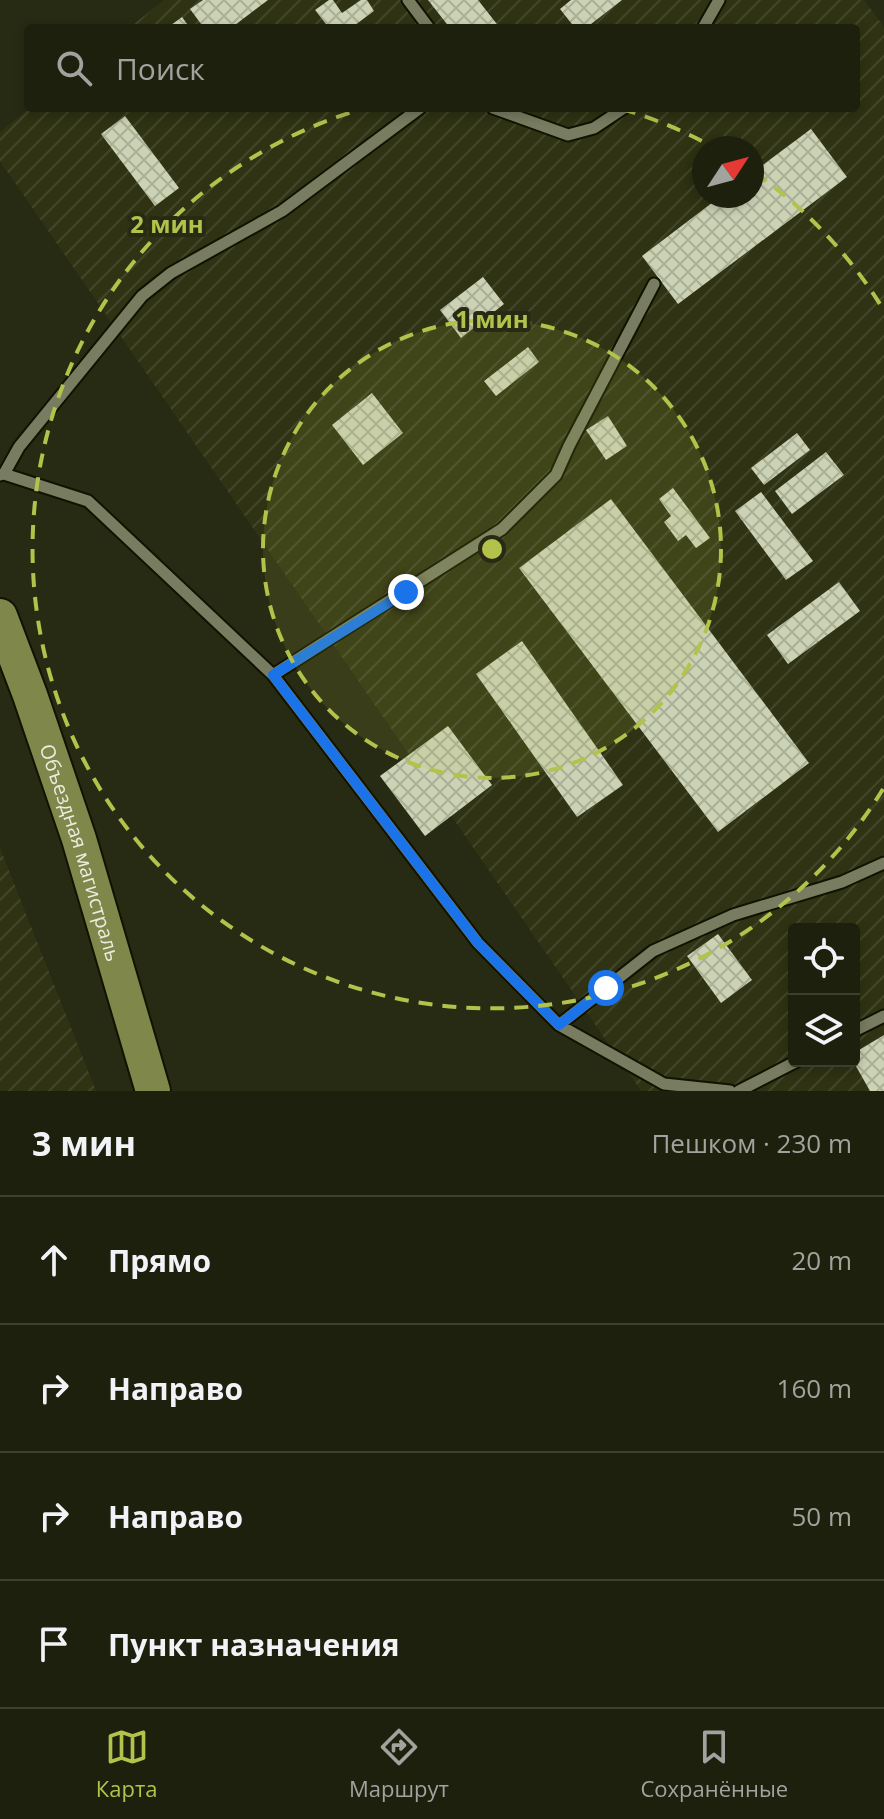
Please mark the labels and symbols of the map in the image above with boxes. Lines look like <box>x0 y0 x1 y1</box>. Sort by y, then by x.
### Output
north arrow <box>692 136 764 208</box>
text: 2 мин <box>130 207 204 240</box>
text: 1 мин <box>455 302 529 335</box>
centre of rings <box>478 535 506 563</box>
route end <box>388 574 424 610</box>
street label: Объездная магистраль <box>34 740 128 964</box>
route start <box>588 970 624 1006</box>

